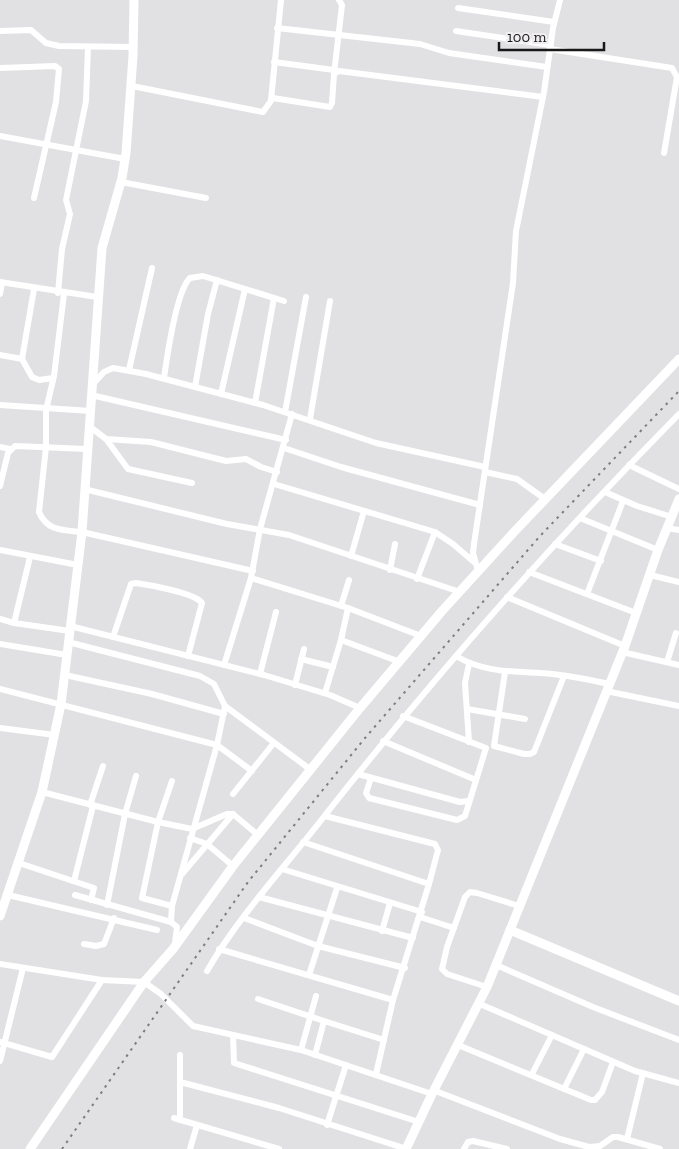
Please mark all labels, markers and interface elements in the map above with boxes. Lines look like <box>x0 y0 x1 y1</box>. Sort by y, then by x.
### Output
scale bar <box>499 20 604 52</box>
text: 100 m <box>507 28 546 46</box>

